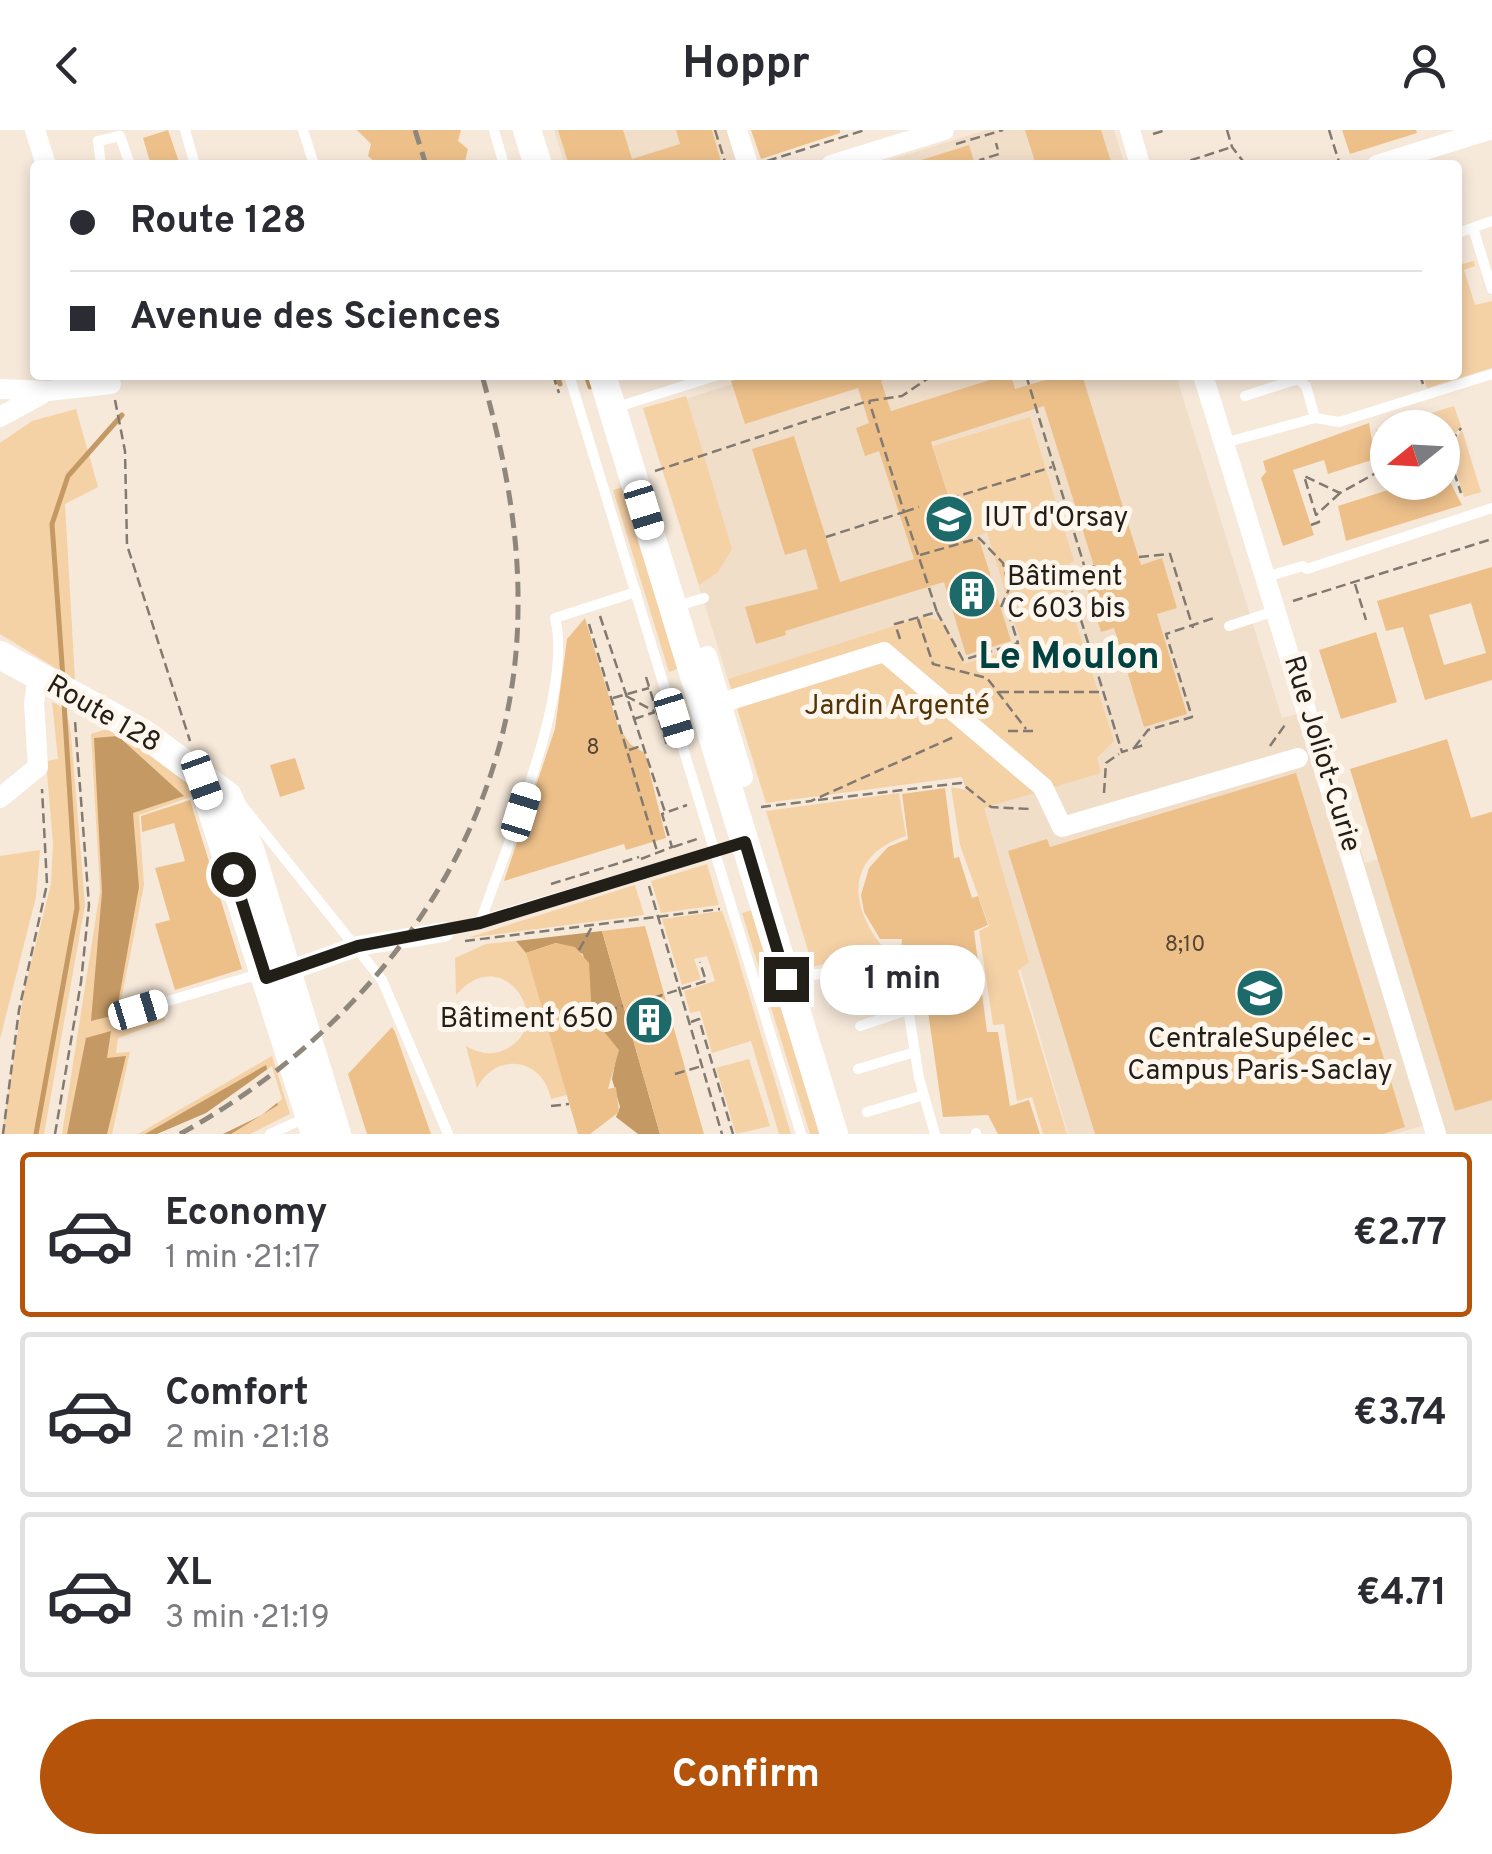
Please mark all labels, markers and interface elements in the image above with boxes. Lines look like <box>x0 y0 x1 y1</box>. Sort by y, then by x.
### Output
text: Hoppr <box>682 37 810 94</box>
icon: back <box>40 38 95 93</box>
icon: person <box>1397 38 1452 93</box>
text: Route 128 <box>130 198 307 247</box>
text: Avenue des Sciences <box>130 294 501 343</box>
north arrow <box>1370 410 1460 500</box>
map controls <box>1370 410 1460 500</box>
car <box>621 477 667 543</box>
school or university icon: IUT d'Orsay <box>923 493 975 545</box>
place label: IUT d'Orsay <box>984 501 1128 537</box>
place label: Bâtiment C 603 bis <box>1007 560 1126 628</box>
building icon: Bâtiment C 603 bis <box>946 568 998 620</box>
district label: Le Moulon <box>978 634 1160 683</box>
street label: Rue Joliot-Curie <box>1274 651 1368 857</box>
street label: Route 128 <box>39 668 167 762</box>
car <box>651 685 697 751</box>
park label: Jardin Argenté <box>804 689 990 725</box>
house number: 8 <box>586 735 600 762</box>
car <box>178 747 226 813</box>
car <box>498 779 544 845</box>
route start <box>211 852 256 897</box>
house number: 8;10 <box>1165 932 1205 959</box>
callout: 1 min <box>821 944 986 1014</box>
route end <box>764 957 809 1002</box>
text: 1 min <box>864 960 941 1000</box>
school or university icon: CentraleSupélec - Campus Paris-Saclay <box>1234 967 1286 1019</box>
car <box>105 987 171 1033</box>
building icon: Bâtiment 650 <box>623 994 675 1046</box>
place label: Bâtiment 650 <box>440 1002 614 1038</box>
place label: CentraleSupélec - Campus Paris-Saclay <box>1127 1022 1393 1090</box>
icon: car <box>45 1190 135 1280</box>
text: Economy <box>165 1190 327 1239</box>
text: €2.77 <box>1353 1210 1447 1259</box>
text: 1 min · 21:17 <box>165 1239 320 1279</box>
icon: car <box>45 1370 135 1460</box>
text: Comfort <box>165 1370 309 1419</box>
text: €3.74 <box>1353 1390 1447 1439</box>
text: 2 min · 21:18 <box>165 1419 331 1459</box>
icon: car <box>45 1550 135 1640</box>
text: XL <box>165 1550 212 1599</box>
text: €4.71 <box>1356 1570 1447 1619</box>
text: 3 min · 21:19 <box>165 1599 330 1639</box>
button: Confirm <box>40 1719 1452 1834</box>

